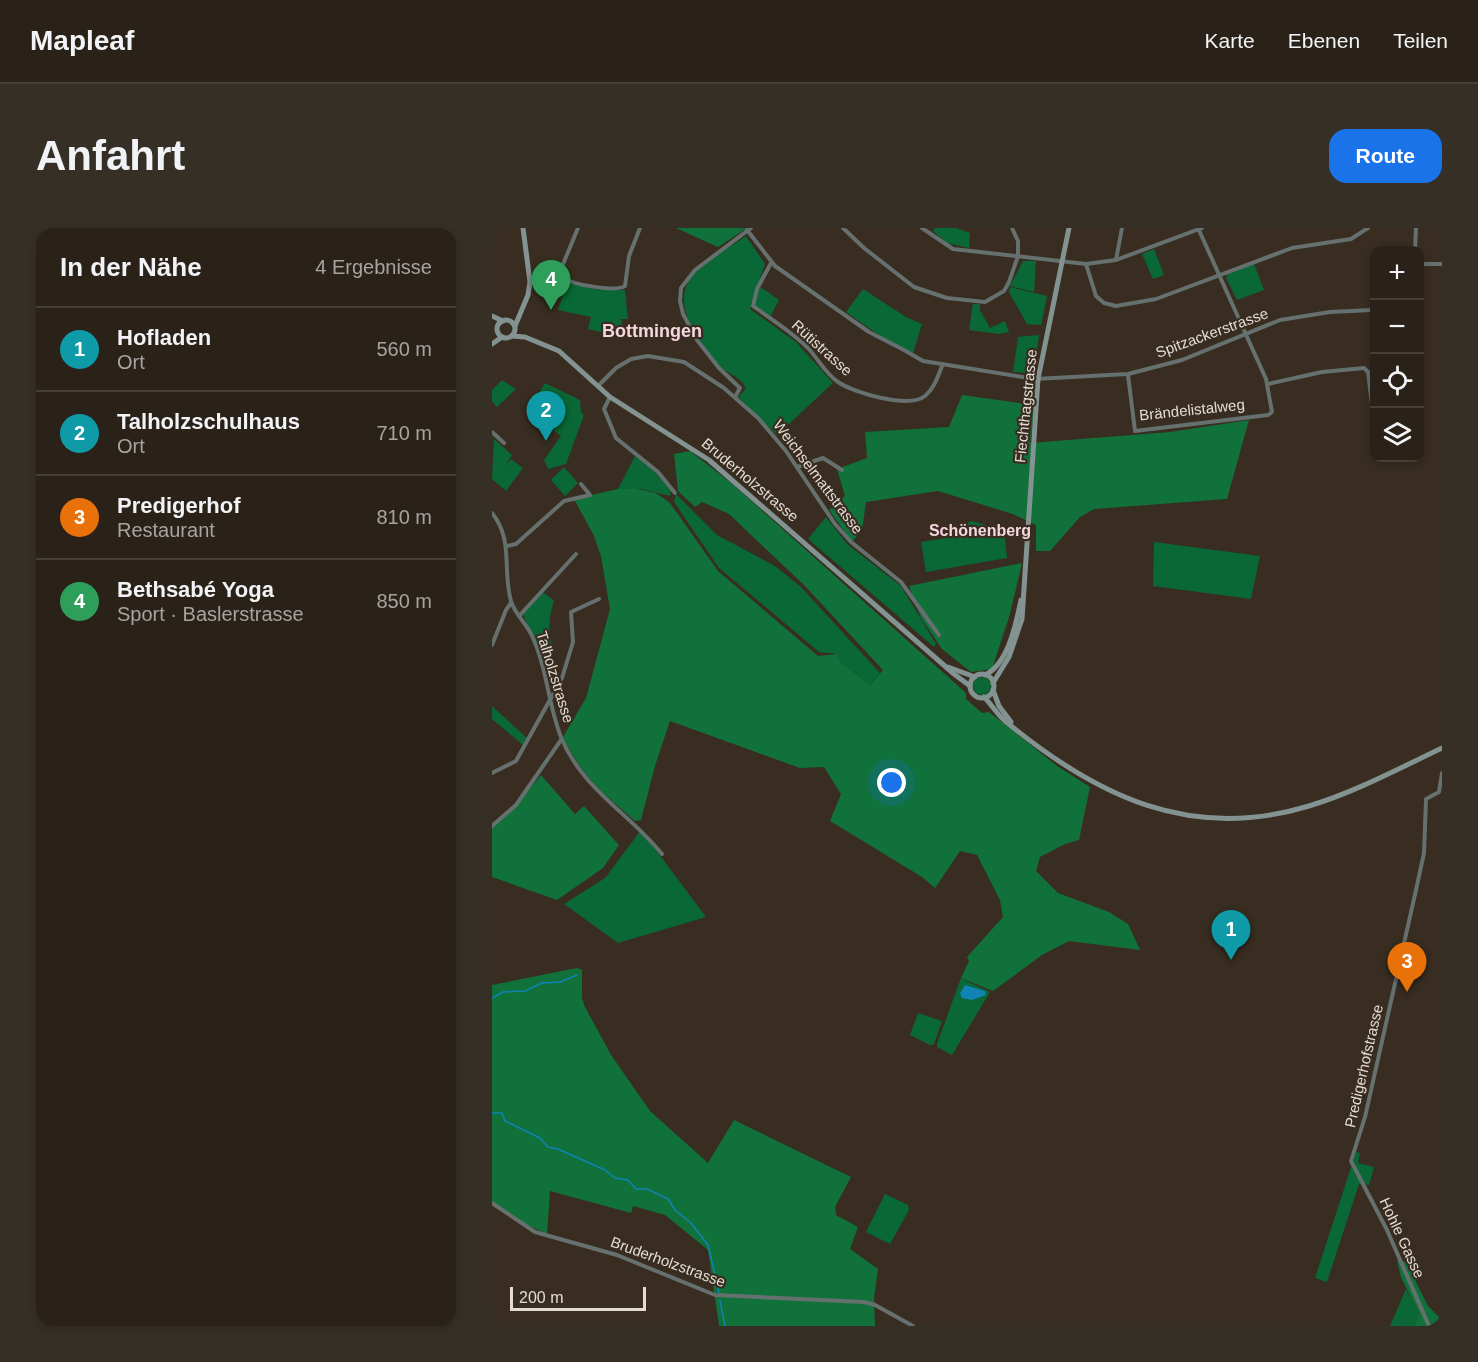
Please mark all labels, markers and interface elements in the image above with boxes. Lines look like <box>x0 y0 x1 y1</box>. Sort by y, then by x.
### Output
text: Mapleaf <box>30 25 134 56</box>
text: Karte <box>1205 29 1255 52</box>
text: Ebenen <box>1288 29 1360 52</box>
text: Teilen <box>1393 29 1448 52</box>
button: Route <box>1329 129 1442 183</box>
text: Anfahrt <box>36 132 185 179</box>
map controls <box>1370 246 1424 462</box>
button: + <box>1370 246 1424 300</box>
text: In der Nähe <box>60 252 202 282</box>
text: 4 Ergebnisse <box>315 256 432 278</box>
pin: 4 <box>532 260 570 310</box>
button: − <box>1370 300 1424 354</box>
street label: Spitzackerstrasse <box>1153 304 1270 361</box>
street label: Rütistrasse <box>789 316 856 379</box>
district label: Bottmingen <box>602 321 702 341</box>
text: Hofladen <box>117 325 211 350</box>
text: 1 <box>74 338 85 360</box>
text: 560 m <box>376 338 432 360</box>
street label: Fiechthagstrasse <box>1011 348 1040 464</box>
text: Ort <box>117 351 145 373</box>
button: locate <box>1370 354 1424 408</box>
pin: 2 <box>526 392 566 441</box>
street label: Brändelistalweg <box>1138 396 1245 423</box>
button: layers <box>1370 408 1424 462</box>
text: Talholzschulhaus <box>117 409 300 434</box>
street label: Weichselmattstrasse <box>770 416 867 537</box>
text: 2 <box>74 422 85 444</box>
text: 710 m <box>376 422 432 444</box>
street label: Bruderholzstrasse <box>699 434 802 525</box>
text: Ort <box>117 435 145 457</box>
text: Predigerhof <box>117 493 240 518</box>
text: 3 <box>74 506 85 528</box>
text: 810 m <box>376 506 432 528</box>
text: Restaurant <box>117 519 215 541</box>
district label: Schönenberg <box>929 522 1031 539</box>
text: Bethsabé Yoga <box>117 577 274 602</box>
text: 4 <box>74 590 85 612</box>
text: 850 m <box>376 590 432 612</box>
text: Sport · Baslerstrasse <box>117 603 304 625</box>
street label: Talholzstrasse <box>533 629 578 725</box>
your location <box>877 768 906 797</box>
pin: 1 <box>1212 910 1250 960</box>
pin: 3 <box>1388 942 1426 992</box>
street label: Predigerhofstrasse <box>1341 1003 1386 1129</box>
street label: Hohle Gasse <box>1376 1195 1428 1281</box>
street label: Bruderholzstrasse <box>608 1233 728 1290</box>
scale bar <box>510 1284 646 1312</box>
text: 200 m <box>519 1289 563 1306</box>

